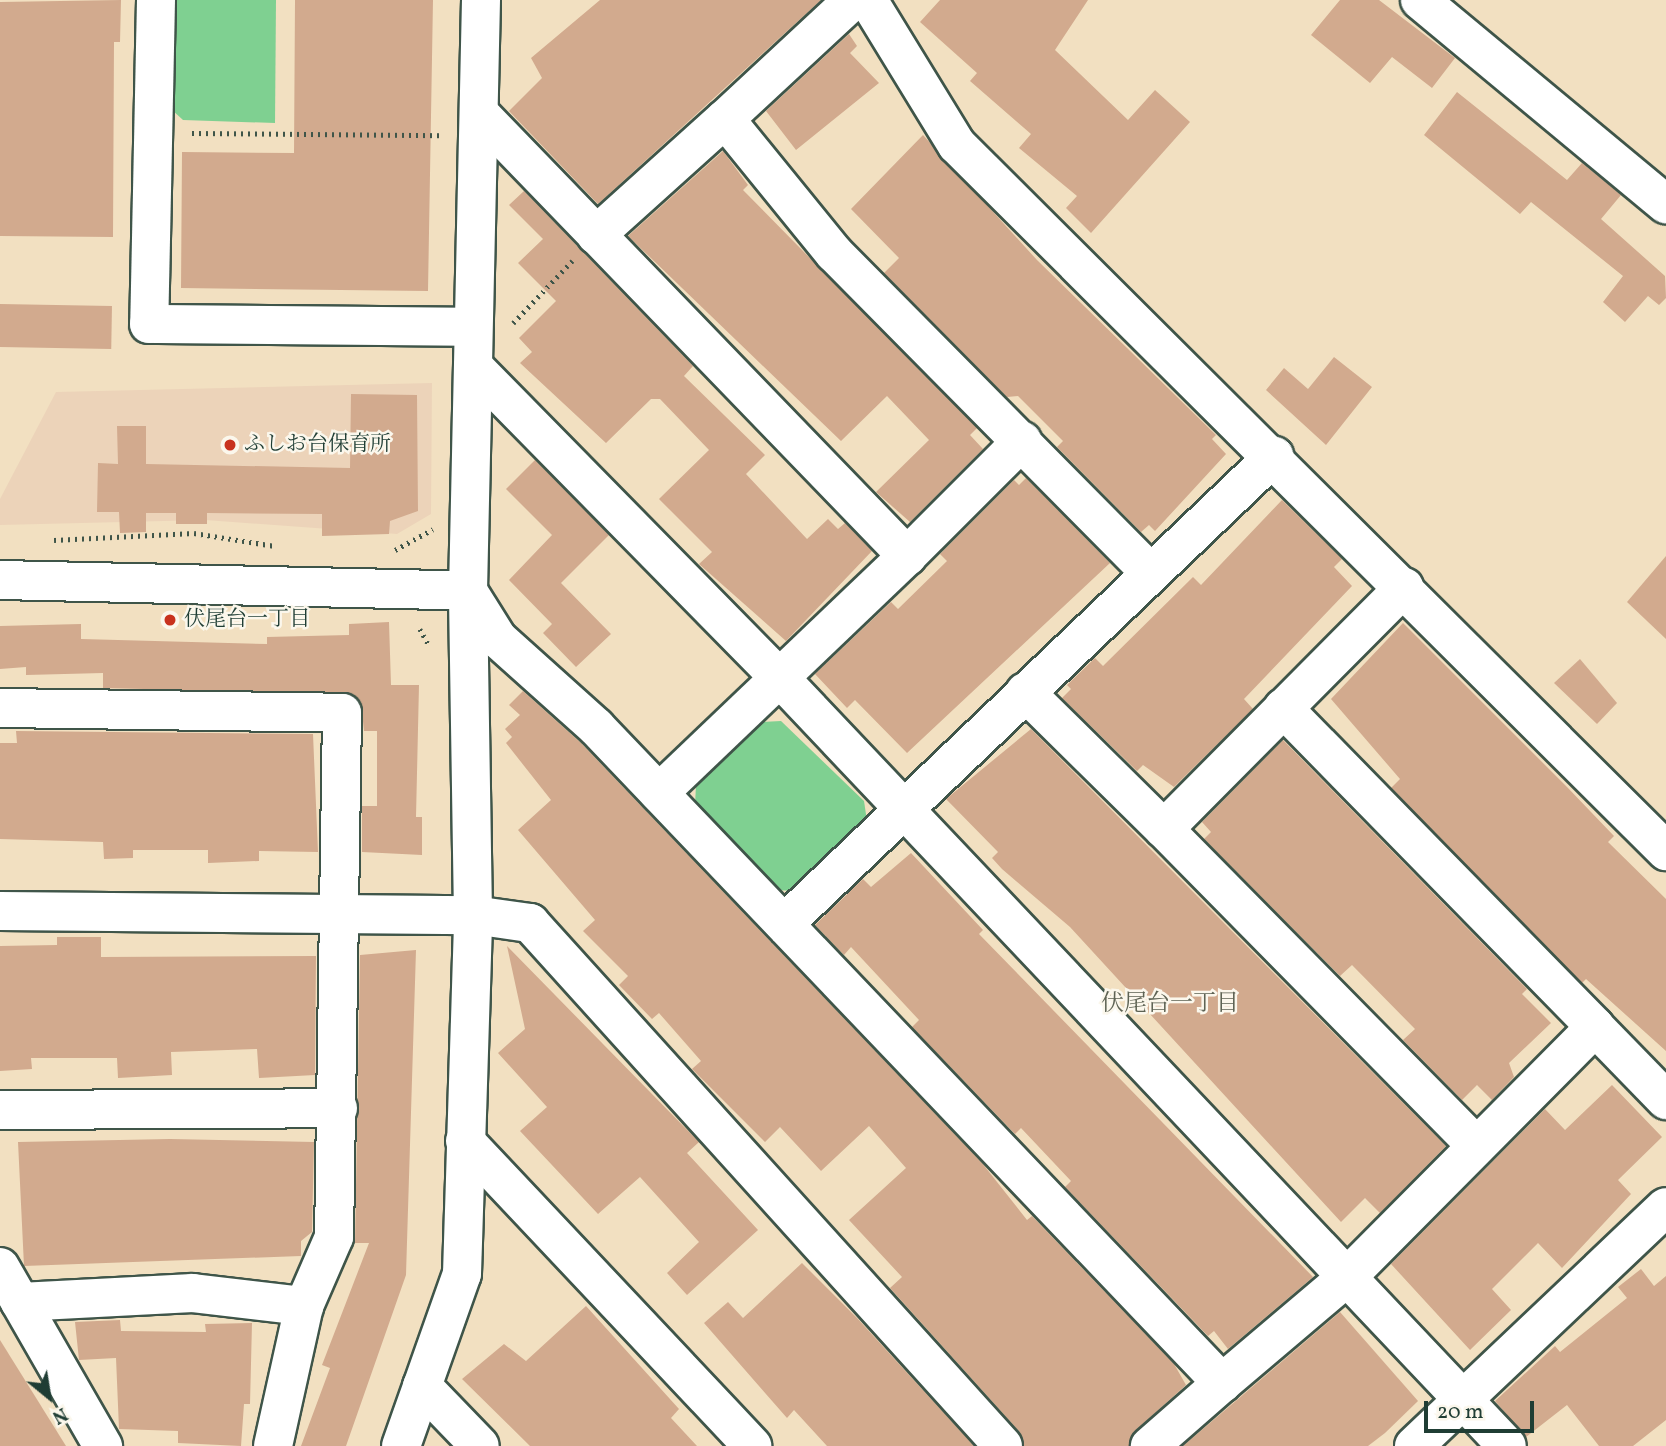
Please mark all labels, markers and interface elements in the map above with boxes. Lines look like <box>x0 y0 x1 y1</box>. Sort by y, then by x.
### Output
place label: ふしお台保育所 <box>244 432 391 458</box>
marker: ふしお台保育所 <box>222 437 238 453</box>
place label: 伏尾台一丁目 <box>184 607 310 633</box>
marker: 伏尾台一丁目 <box>162 612 178 628</box>
district label: 伏尾台一丁目 <box>1101 990 1239 1018</box>
north arrow <box>14 1362 84 1432</box>
scale bar <box>1428 1386 1538 1430</box>
text: 20 m <box>1437 1398 1483 1427</box>
text: N <box>47 1400 72 1430</box>

